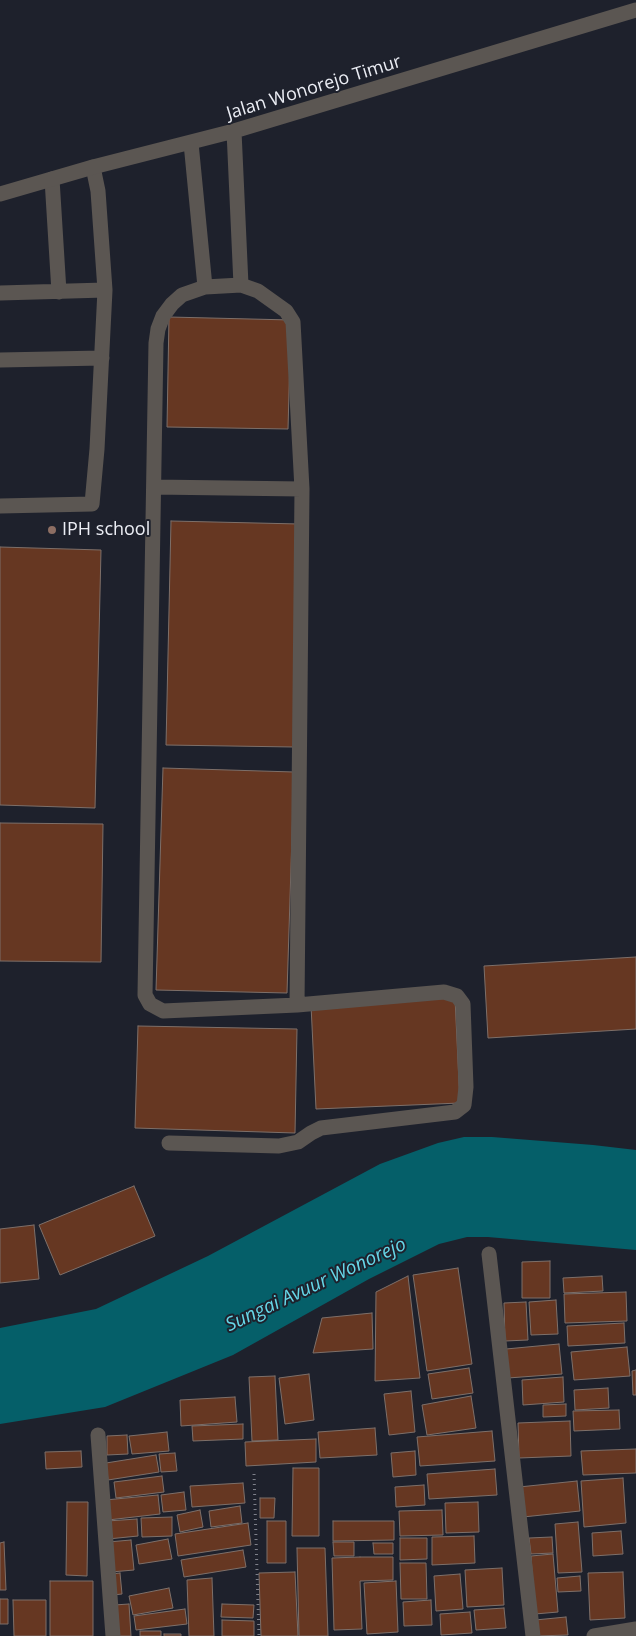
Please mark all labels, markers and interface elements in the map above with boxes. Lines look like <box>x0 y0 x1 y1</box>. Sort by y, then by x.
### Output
street label: Jalan Wonorejo Timur <box>224 51 404 125</box>
place label: IPH school <box>62 519 150 541</box>
marker: IPH school <box>46 524 58 536</box>
water label: Sungai Avuur Wonorejo <box>222 1233 410 1337</box>

